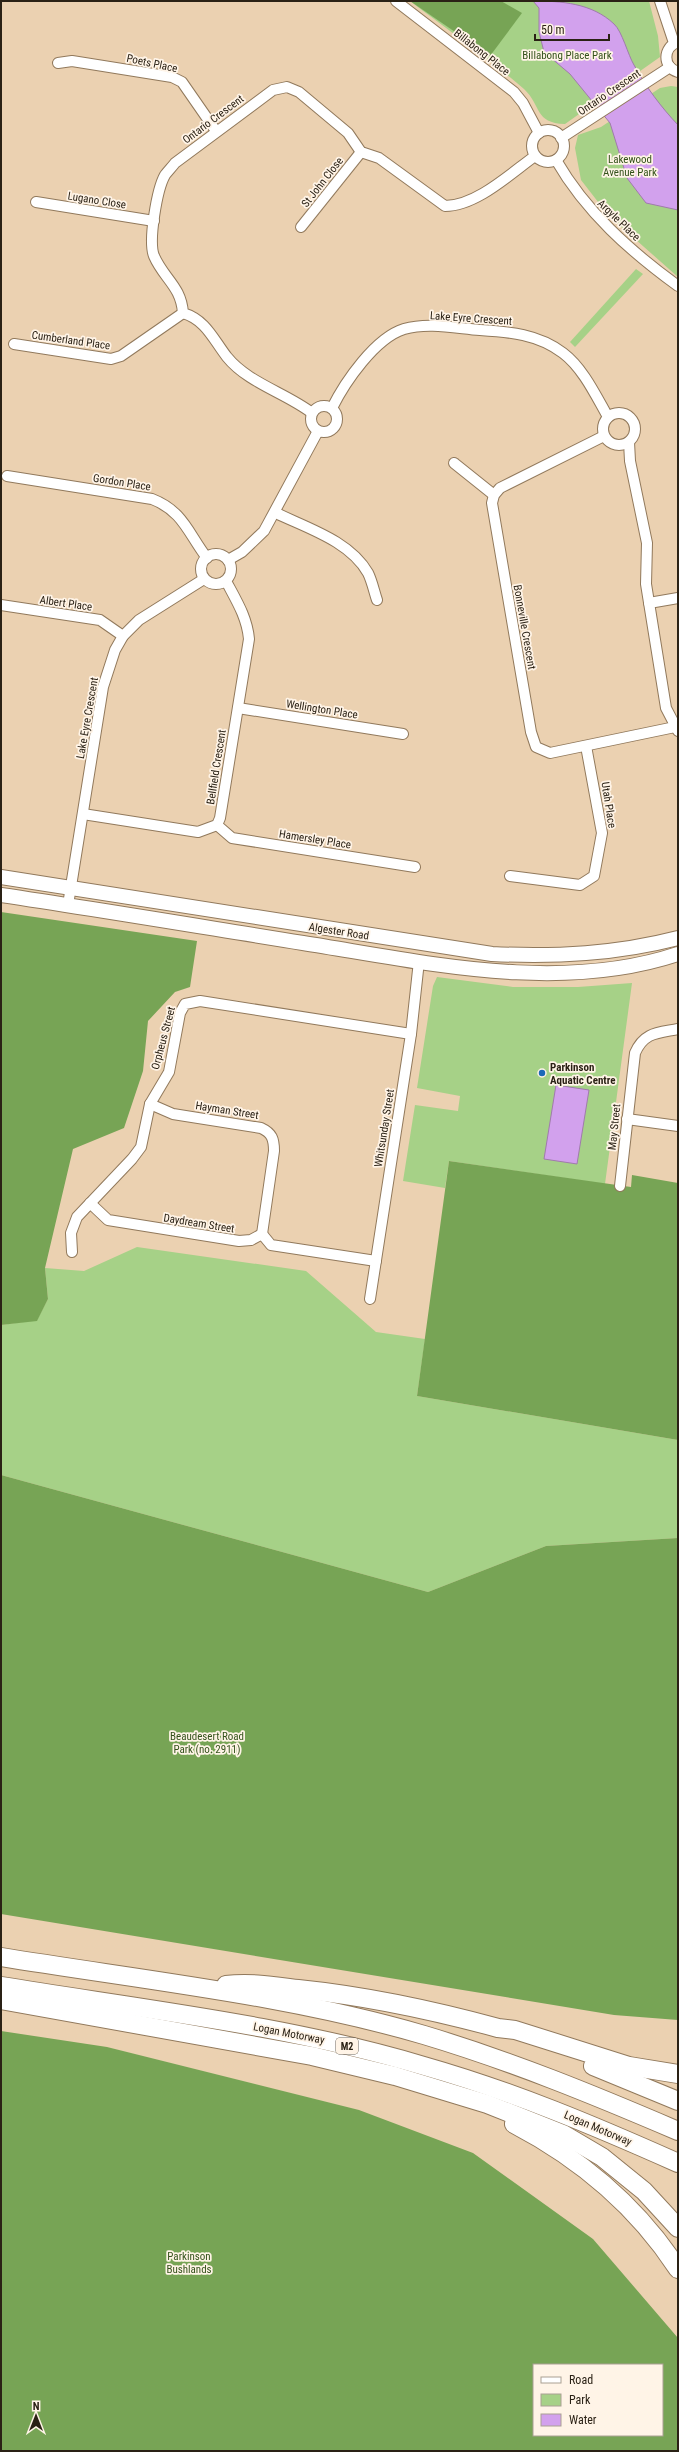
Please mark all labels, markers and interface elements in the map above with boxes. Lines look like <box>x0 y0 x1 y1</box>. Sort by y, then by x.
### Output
scale bar <box>535 16 609 42</box>
text: 50 m <box>541 23 565 37</box>
street label: Billabong Place <box>451 27 512 78</box>
park label: Billabong Place Park <box>522 49 612 62</box>
street label: Poets Place <box>125 52 179 75</box>
street label: Ontario Crescent <box>575 67 643 118</box>
street label: Ontario Crescent <box>180 92 246 147</box>
park label: Lakewood Avenue Park <box>603 153 657 179</box>
street label: St John Close <box>299 155 346 210</box>
street label: Lugano Close <box>67 189 127 212</box>
street label: Argyle Place <box>595 197 643 244</box>
street label: Lake Eyre Crescent <box>429 309 512 328</box>
street label: Cumberland Place <box>31 329 111 352</box>
street label: Gordon Place <box>92 472 152 493</box>
street label: Bonneville Crescent <box>511 584 538 670</box>
street label: Albert Place <box>39 593 93 614</box>
street label: Lake Eyre Crescent <box>74 676 101 760</box>
street label: Wellington Place <box>285 697 359 722</box>
street label: Bellfield Crescent <box>204 729 229 806</box>
street label: Utah Place <box>598 781 619 829</box>
street label: Hamersley Place <box>278 827 352 852</box>
street label: Algester Road <box>308 920 370 943</box>
street label: Orpheus Street <box>149 1005 178 1071</box>
place label: Parkinson Aquatic Centre <box>550 1061 616 1087</box>
marker: Parkinson Aquatic Centre <box>537 1068 547 1078</box>
street label: Whitsunday Street <box>372 1088 397 1168</box>
street label: Hayman Street <box>194 1099 259 1122</box>
street label: May Street <box>606 1103 623 1151</box>
street label: Daydream Street <box>162 1211 235 1236</box>
park label: Beaudesert Road Park (no. 2911) <box>170 1730 244 1756</box>
street label: Logan Motorway <box>252 2020 326 2047</box>
road number: M2 <box>336 2038 358 2054</box>
street label: Logan Motorway <box>562 2108 634 2149</box>
park label: Parkinson Bushlands <box>166 2250 212 2276</box>
legend <box>533 2364 663 2436</box>
text: Road <box>569 2373 593 2387</box>
text: Park <box>569 2393 591 2407</box>
north arrow <box>16 2396 56 2436</box>
text: N <box>33 2400 40 2413</box>
text: Water <box>569 2413 597 2427</box>

